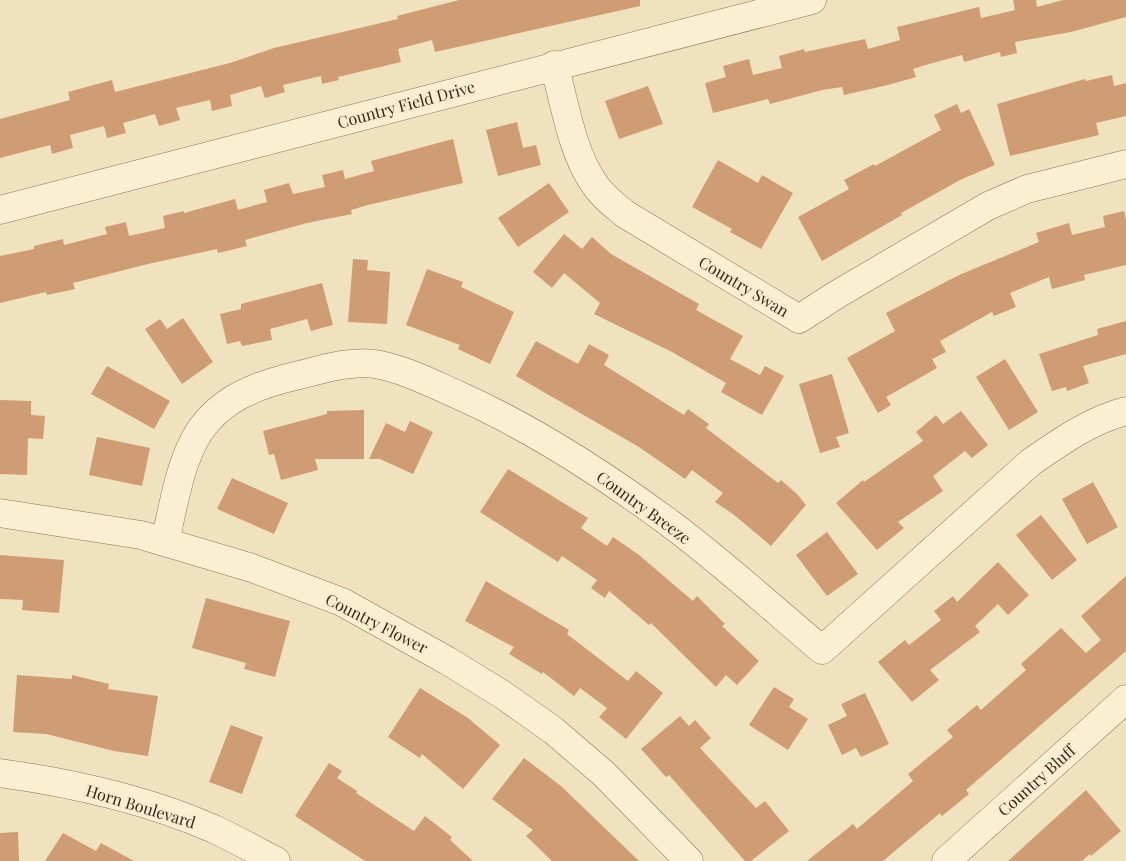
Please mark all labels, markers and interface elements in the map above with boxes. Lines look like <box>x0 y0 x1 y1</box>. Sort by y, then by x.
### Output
street label: Country Field Drive <box>335 76 477 132</box>
street label: Country Swan <box>695 251 793 321</box>
street label: Country Breeze <box>593 466 695 548</box>
street label: Country Flower <box>322 588 432 658</box>
street label: Country Bluff <box>993 739 1080 820</box>
street label: Horn Boulevard <box>84 779 198 833</box>

